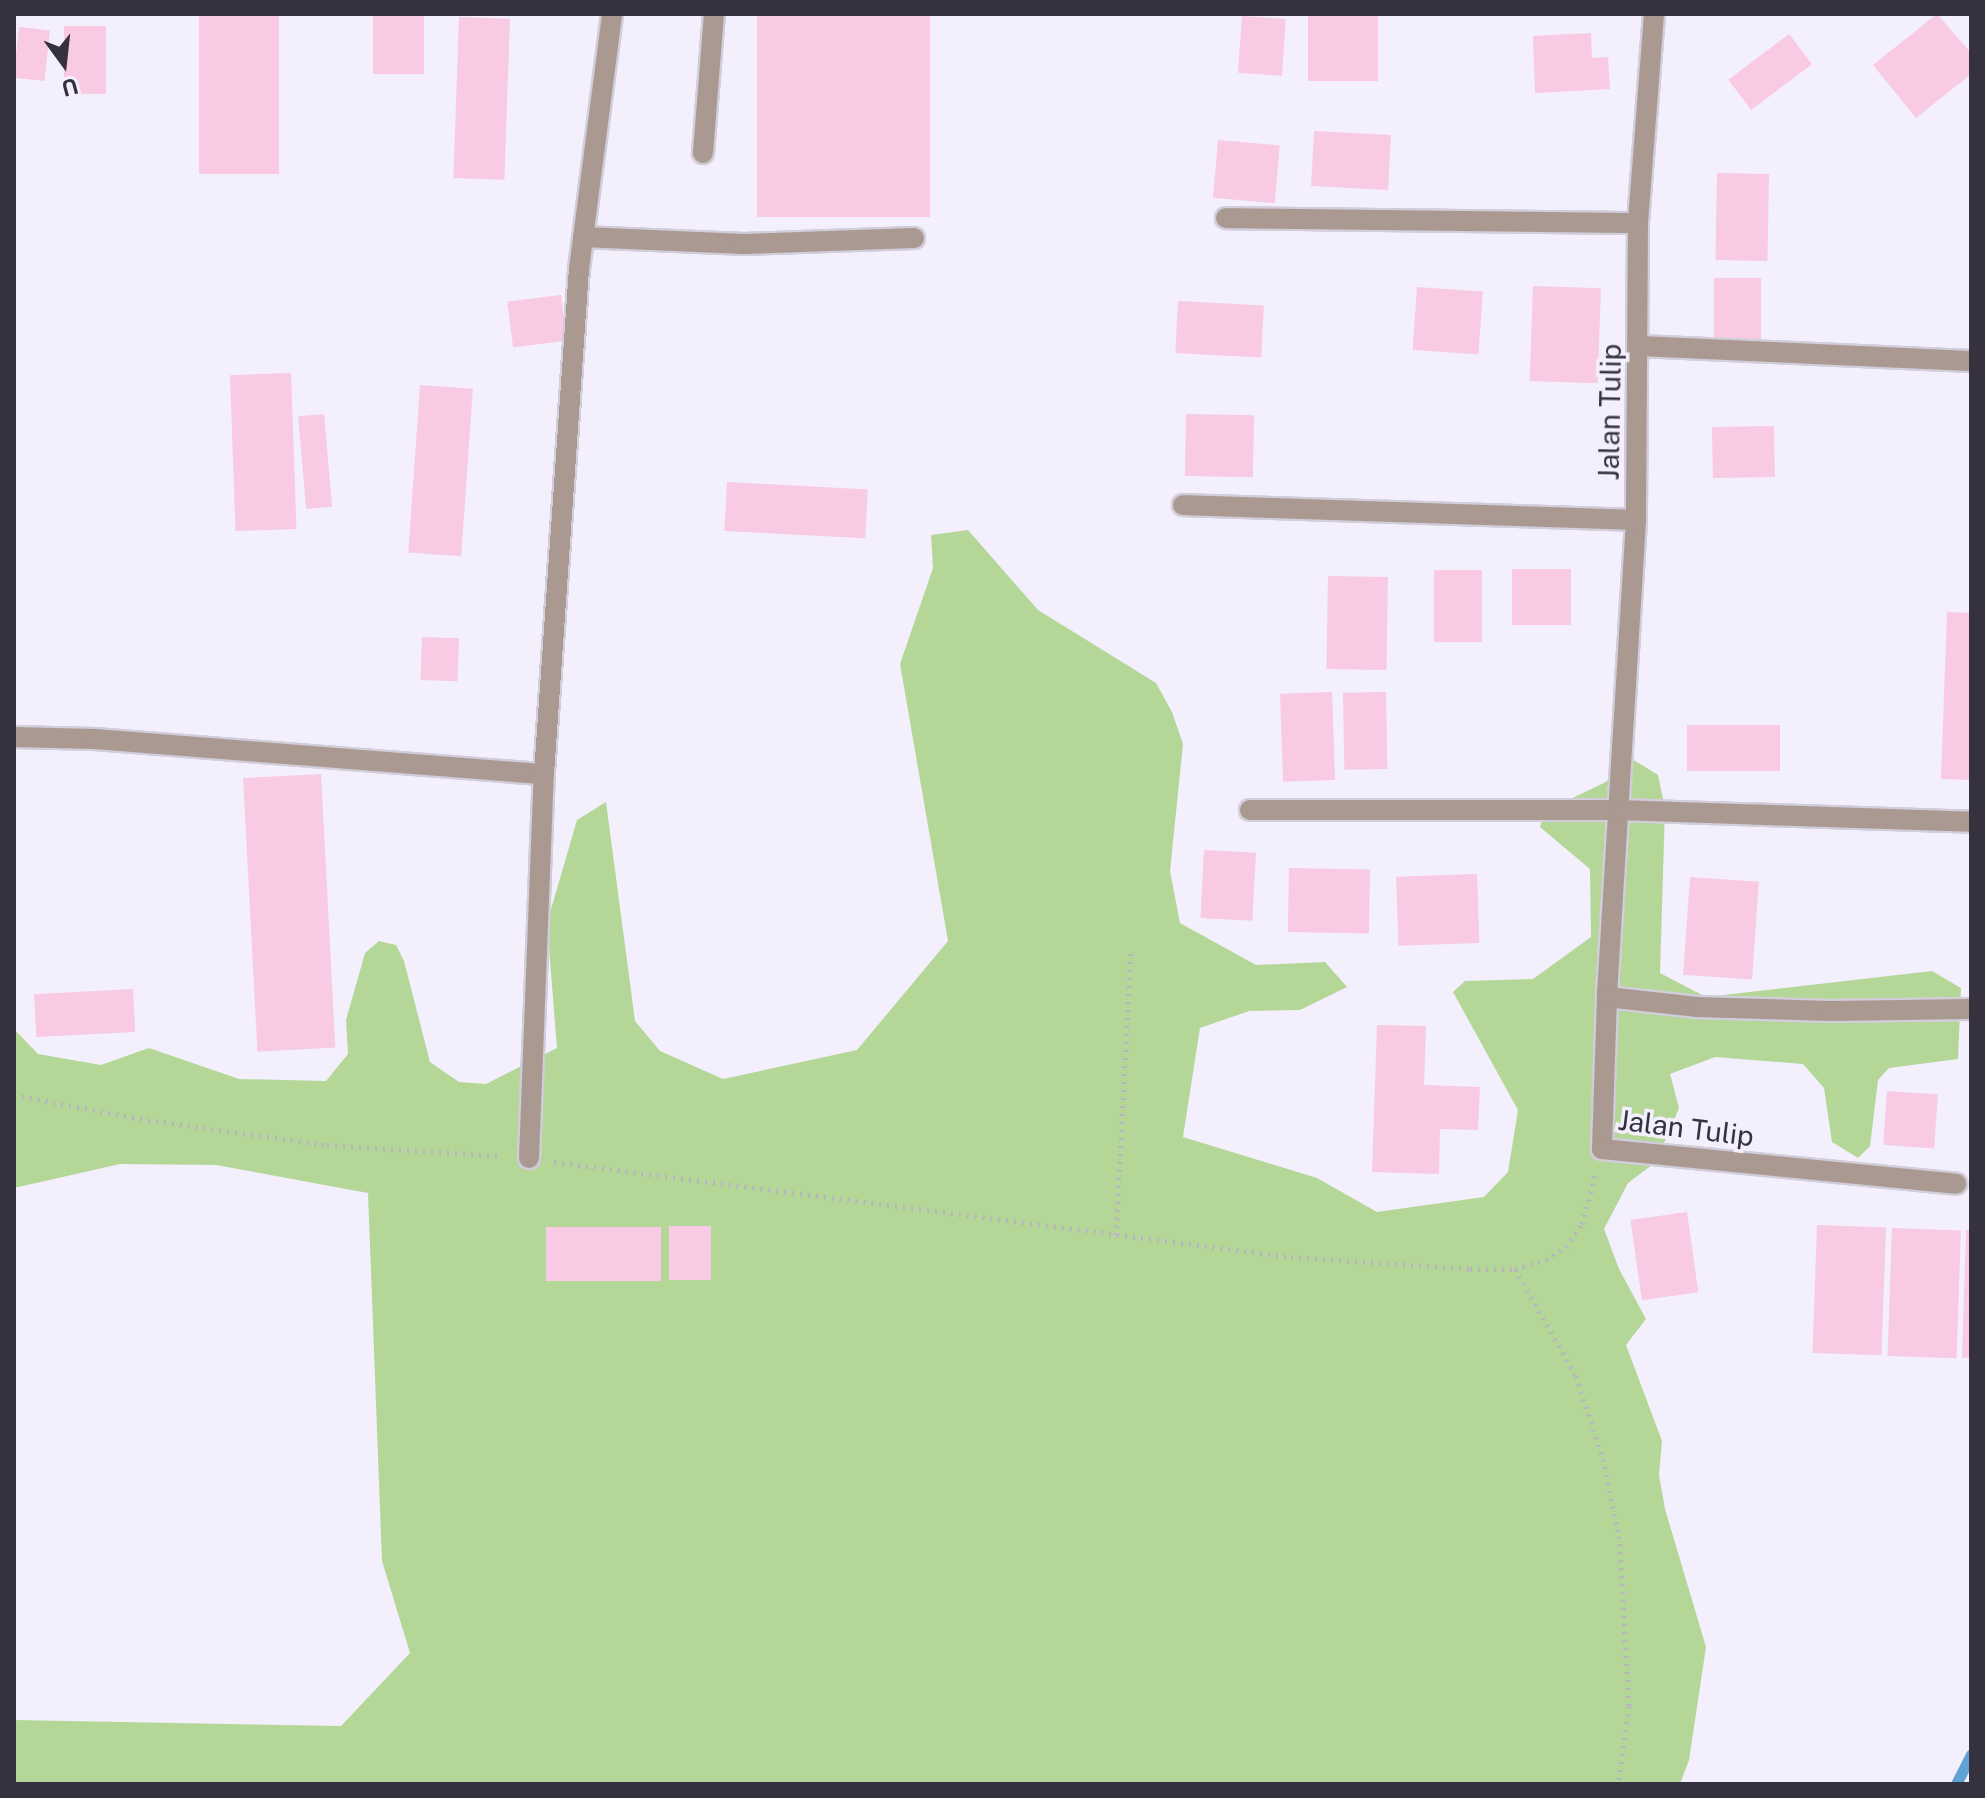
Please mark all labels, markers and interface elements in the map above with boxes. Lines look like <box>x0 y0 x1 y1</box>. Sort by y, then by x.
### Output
north arrow <box>24 24 104 104</box>
text: U <box>59 73 81 102</box>
street label: Jalan Tulip <box>1592 343 1628 481</box>
street label: Jalan Tulip <box>1616 1103 1756 1153</box>

